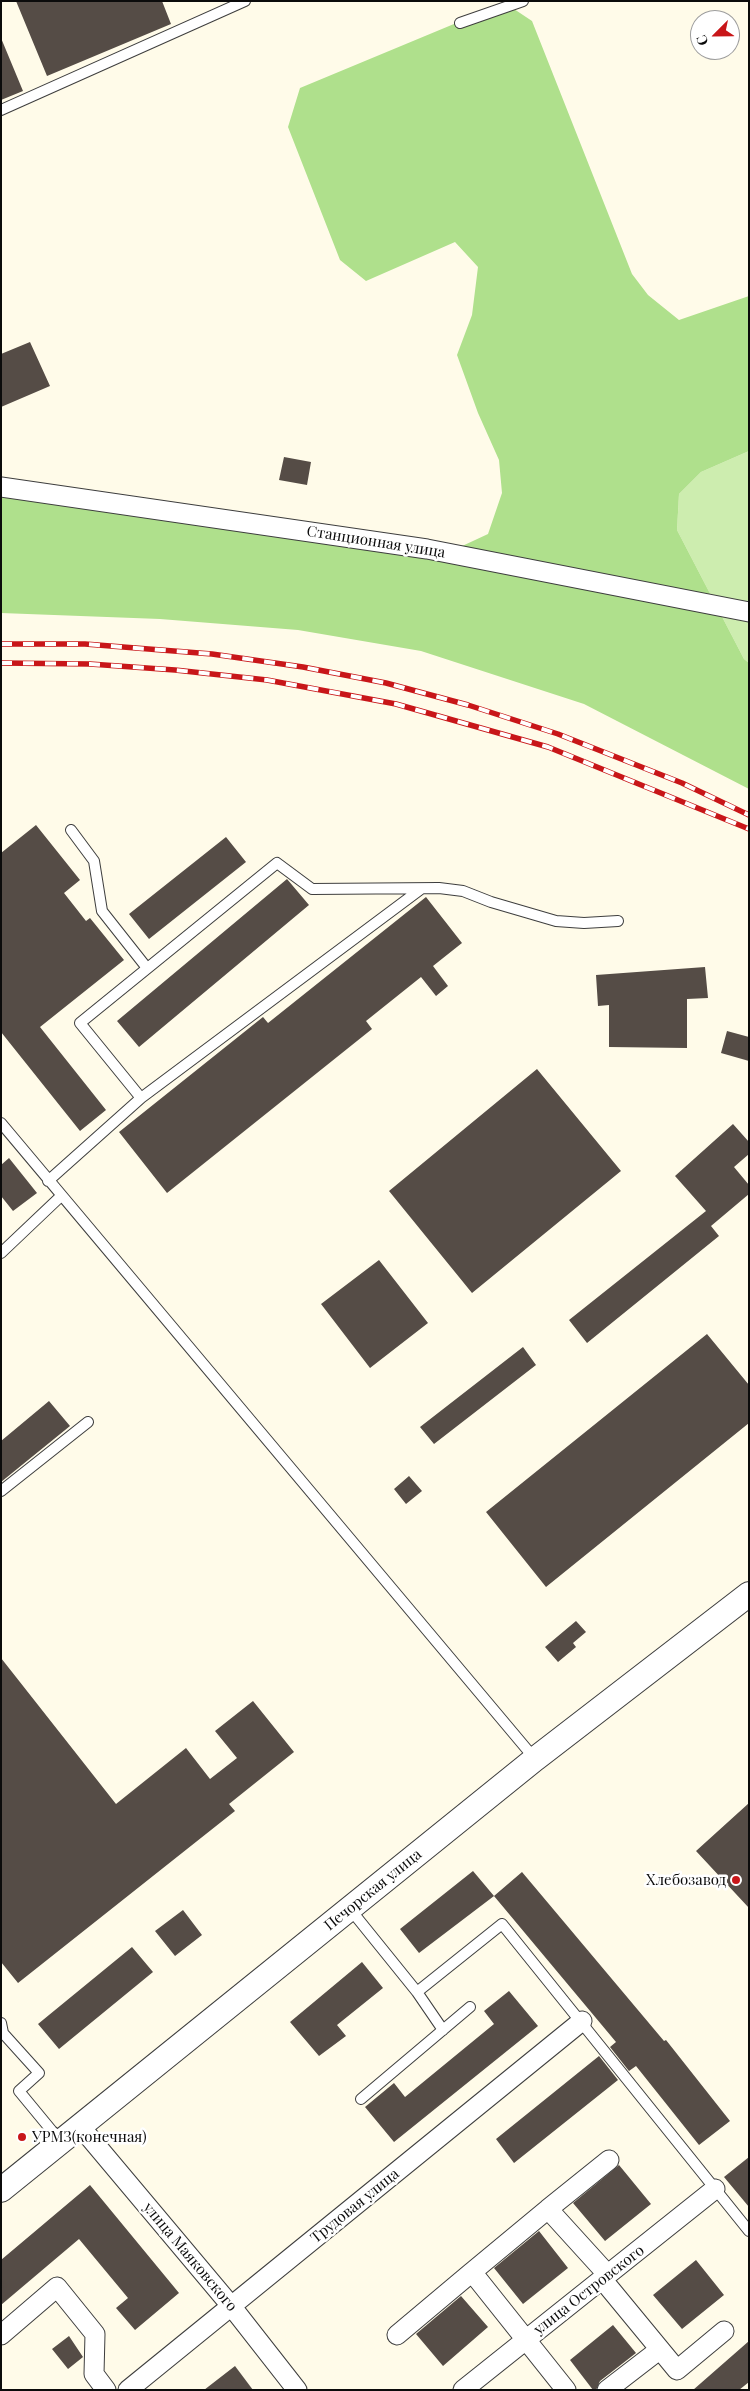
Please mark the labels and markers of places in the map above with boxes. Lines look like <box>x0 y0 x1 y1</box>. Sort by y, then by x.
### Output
place label: Хлебозавод <box>646 1871 726 1889</box>
marker: Хлебозавод <box>730 1874 742 1886</box>
place label: УРМЗ(конечная) <box>32 2128 147 2146</box>
marker: УРМЗ(конечная) <box>16 2131 28 2143</box>

